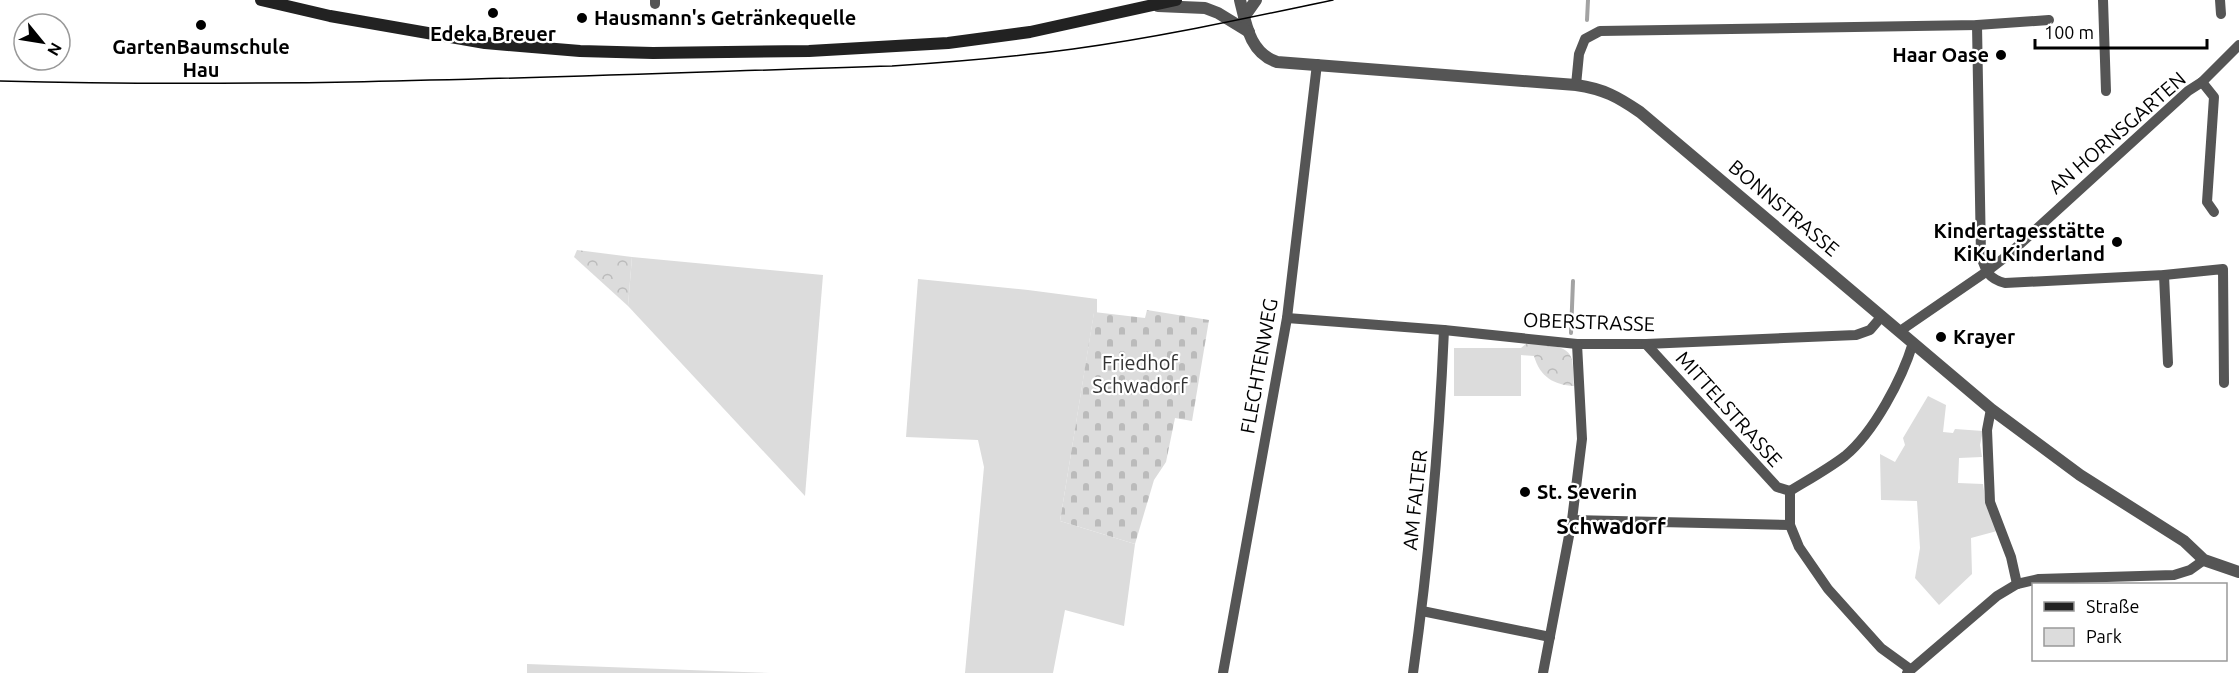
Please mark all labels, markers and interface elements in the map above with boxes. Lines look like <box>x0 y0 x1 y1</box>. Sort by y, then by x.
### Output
marker: Edeka Breuer <box>486 6 500 20</box>
place label: Hausmann's Getränkequelle <box>594 6 856 29</box>
marker: Hausmann's Getränkequelle <box>575 11 589 25</box>
north arrow <box>12 12 72 72</box>
scale bar <box>2035 12 2208 50</box>
marker: GartenBaumschule Hau <box>194 18 208 32</box>
place label: Edeka Breuer <box>430 22 557 45</box>
text: 100 m <box>2044 22 2094 42</box>
place label: GartenBaumschule Hau <box>112 35 290 81</box>
text: N <box>44 40 66 59</box>
place label: Haar Oase <box>1892 43 1989 66</box>
marker: Haar Oase <box>1994 48 2008 62</box>
street label: AN HORNSGARTEN <box>2044 67 2190 198</box>
street label: BONNSTRASSE <box>1724 155 1844 260</box>
place label: Kindertagesstätte KiKu Kinderland <box>1934 219 2105 265</box>
marker: Kindertagesstätte KiKu Kinderland <box>2110 235 2124 249</box>
street label: FLECHTENWEG <box>1235 296 1282 435</box>
street label: OBERSTRASSE <box>1523 308 1655 335</box>
place label: Krayer <box>1953 325 2016 348</box>
marker: Krayer <box>1934 330 1948 344</box>
street label: MITTELSTRASSE <box>1672 346 1787 471</box>
park label: Friedhof Schwadorf <box>1092 351 1188 397</box>
street label: AM FALTER <box>1398 449 1431 551</box>
place label: St. Severin <box>1537 480 1637 503</box>
marker: St. Severin <box>1518 485 1532 499</box>
district label: Schwadorf <box>1556 513 1667 538</box>
legend <box>2032 583 2227 661</box>
text: Straße <box>2086 596 2139 616</box>
text: Park <box>2086 626 2122 646</box>

